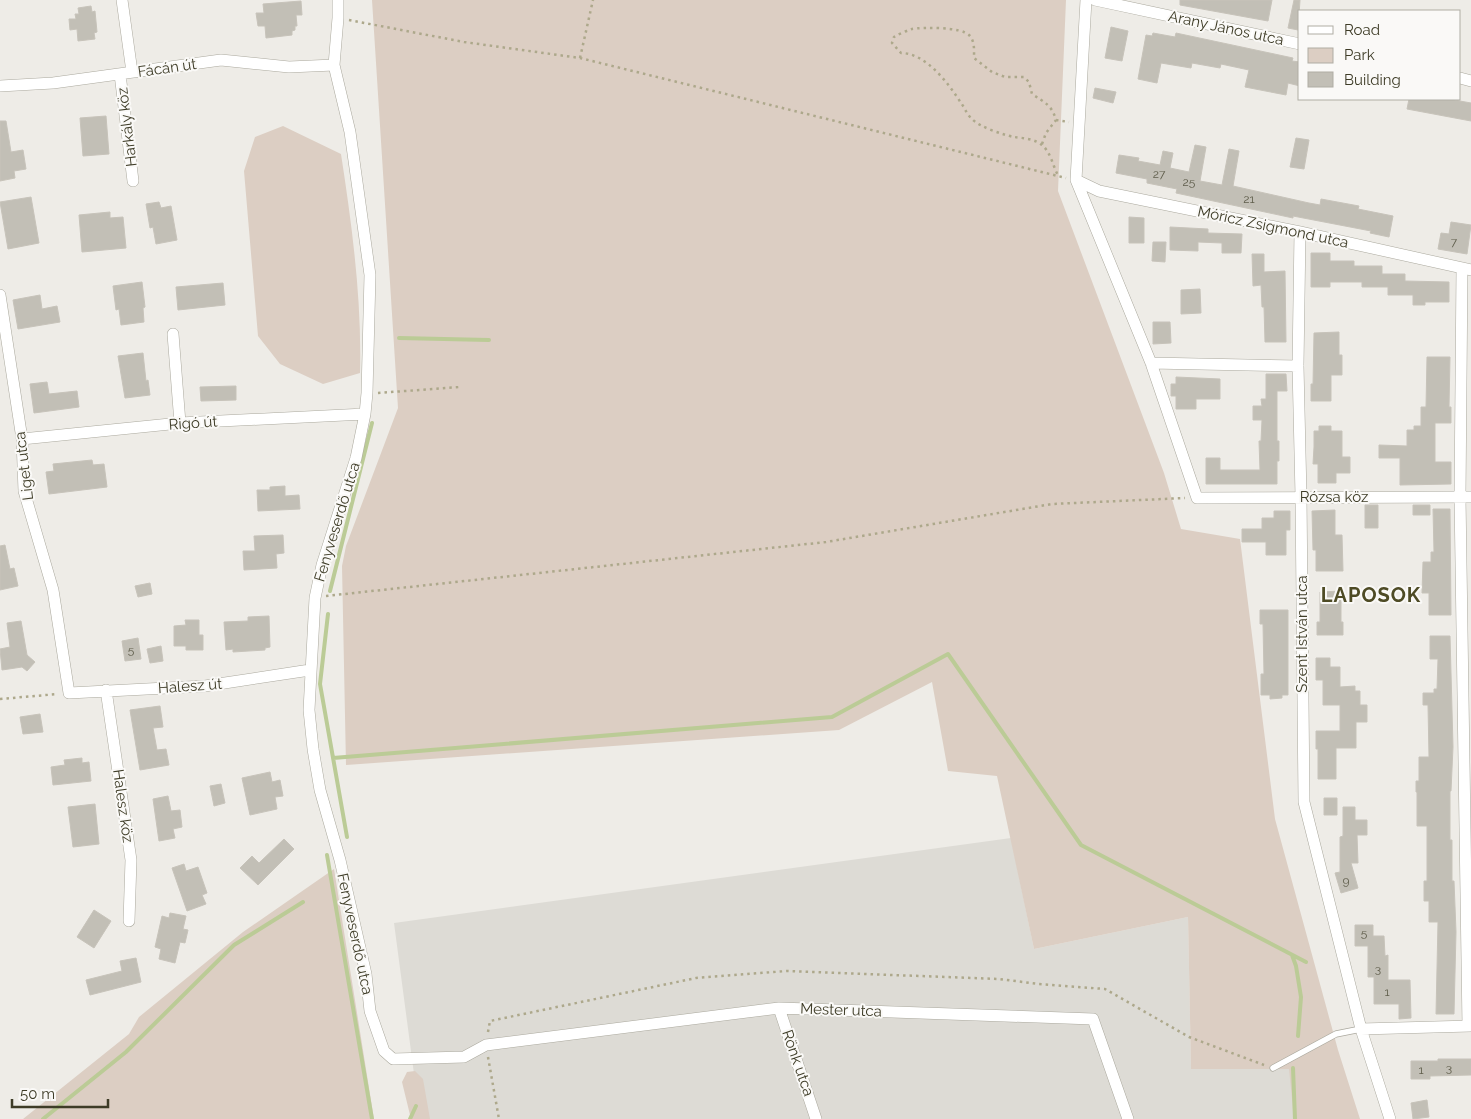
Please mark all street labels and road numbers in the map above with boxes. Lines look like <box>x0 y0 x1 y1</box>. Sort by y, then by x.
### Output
street label: Arany János utca <box>1167 7 1285 49</box>
street label: Fácán út <box>137 55 197 81</box>
street label: Harkály köz <box>113 86 141 168</box>
street label: Móricz Zsigmond utca <box>1196 202 1350 252</box>
street label: Rigó út <box>168 412 218 434</box>
street label: Liget utca <box>11 431 37 501</box>
street label: Fenyveserdő utca <box>310 460 364 584</box>
street label: Rózsa köz <box>1300 488 1368 506</box>
street label: Szent István utca <box>1293 575 1311 693</box>
street label: Halesz út <box>157 675 223 697</box>
street label: Halesz köz <box>109 768 137 844</box>
street label: Fenyveserdő utca <box>333 872 377 996</box>
street label: Mester utca <box>800 1000 882 1020</box>
street label: Rönk utca <box>778 1027 818 1099</box>

